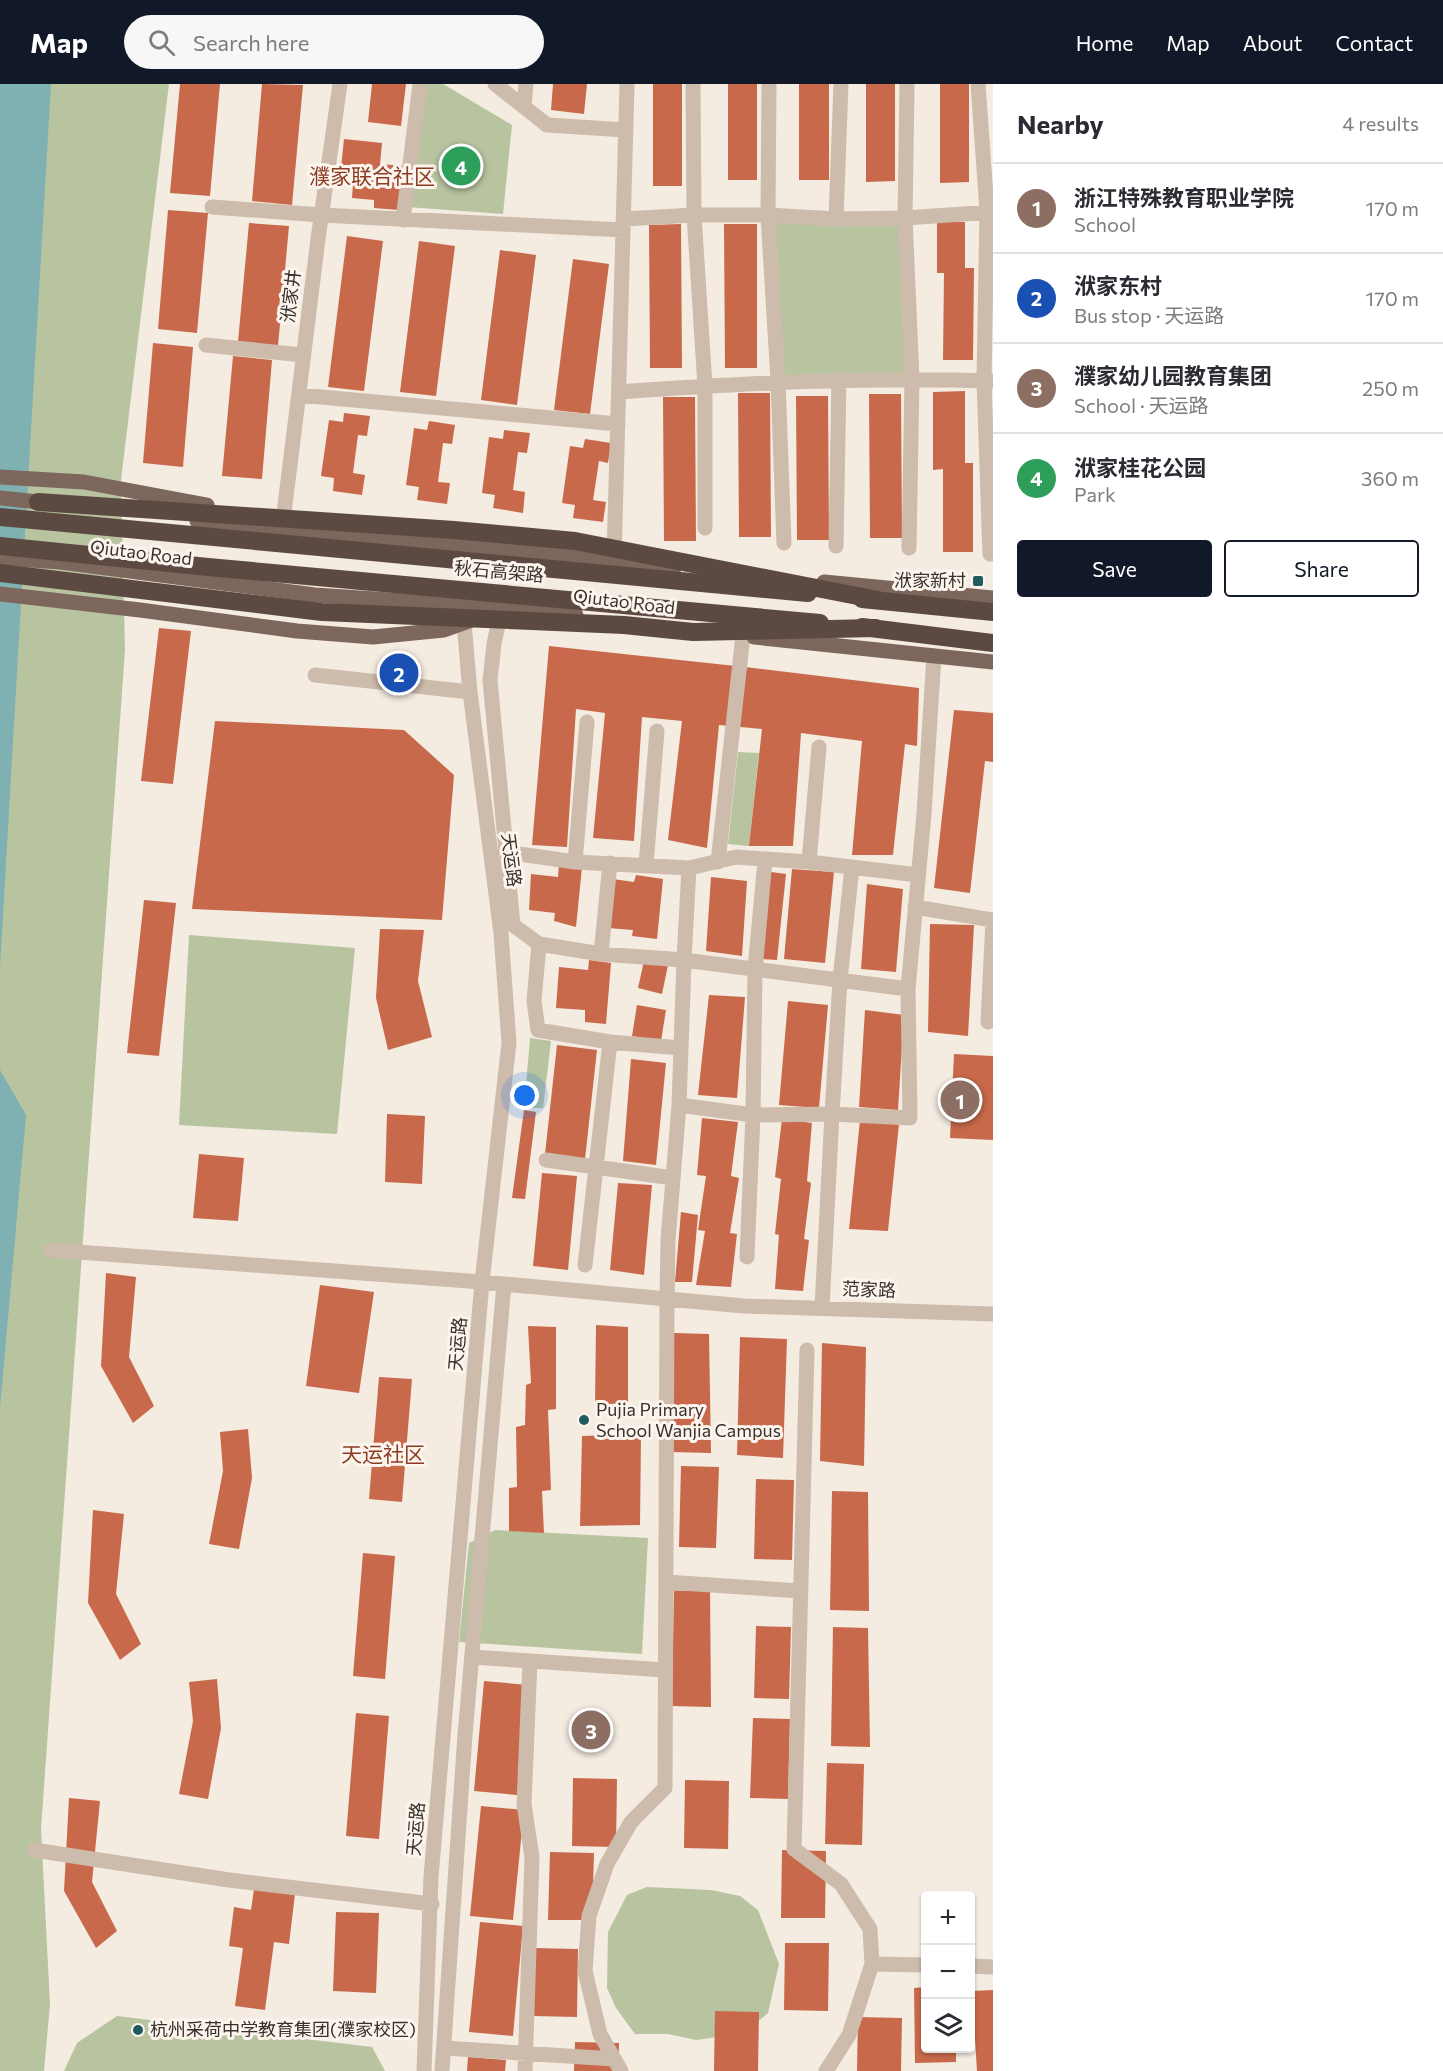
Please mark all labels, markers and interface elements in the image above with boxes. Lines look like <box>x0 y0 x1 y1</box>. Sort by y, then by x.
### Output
search box <box>124 15 544 69</box>
text: Map <box>30 25 88 59</box>
icon: search <box>145 26 178 59</box>
text: Search here <box>193 29 309 56</box>
text: Home <box>1076 30 1133 55</box>
text: Map <box>1166 30 1210 55</box>
text: About <box>1243 30 1302 55</box>
text: Contact <box>1335 30 1413 55</box>
text: Nearby <box>1017 108 1104 139</box>
text: 4 results <box>1342 111 1419 135</box>
pin: 4 <box>442 144 480 188</box>
district label: 濮家联合社区 <box>309 163 435 188</box>
text: 浙江特殊教育职业学院 <box>1074 184 1294 211</box>
text: 1 <box>1032 196 1041 220</box>
text: 170 m <box>1366 196 1419 220</box>
text: School <box>1074 212 1136 236</box>
street label: 洑家井 <box>276 268 304 324</box>
text: 洑家东村 <box>1074 272 1162 299</box>
text: 2 <box>1031 286 1042 310</box>
text: 170 m <box>1366 286 1419 310</box>
text: Bus stop · 天运路 <box>1074 303 1224 327</box>
text: 濮家幼儿园教育集团 <box>1074 362 1272 389</box>
text: 3 <box>1031 376 1042 400</box>
text: 250 m <box>1362 376 1419 400</box>
text: School · 天运路 <box>1074 393 1208 417</box>
text: 洑家桂花公园 <box>1074 454 1206 481</box>
text: 4 <box>1030 466 1043 490</box>
text: 360 m <box>1361 466 1419 490</box>
text: Park <box>1074 482 1116 506</box>
street label: Qiutao Road <box>89 535 193 569</box>
button: Save <box>1017 540 1212 597</box>
button: Share <box>1224 540 1419 597</box>
street label: 秋石高架路 <box>453 556 545 586</box>
place label: 洑家新村 <box>894 569 966 591</box>
marker: 洑家新村 <box>971 574 985 588</box>
street label: Qiutao Road <box>572 584 676 618</box>
pin: 2 <box>380 650 418 696</box>
street label: 天运路 <box>498 832 526 888</box>
pin: 1 <box>940 1078 980 1122</box>
your location <box>510 1081 539 1110</box>
street label: 范家路 <box>842 1277 896 1301</box>
street label: 天运路 <box>444 1316 470 1372</box>
place label: Pujia Primary School Wanjia Campus <box>596 1398 781 1441</box>
marker: Pujia Primary School Wanjia Campus <box>577 1413 591 1427</box>
district label: 天运社区 <box>341 1441 425 1466</box>
pin: 3 <box>572 1708 610 1752</box>
street label: 天运路 <box>402 1801 428 1857</box>
map controls <box>921 1891 975 2053</box>
button: + <box>921 1891 975 1945</box>
button: − <box>921 1945 975 1999</box>
button: layers <box>921 1999 975 2053</box>
place label: 杭州采荷中学教育集团(濮家校区) <box>150 2018 416 2040</box>
marker: 杭州采荷中学教育集团(濮家校区) <box>131 2023 145 2037</box>

